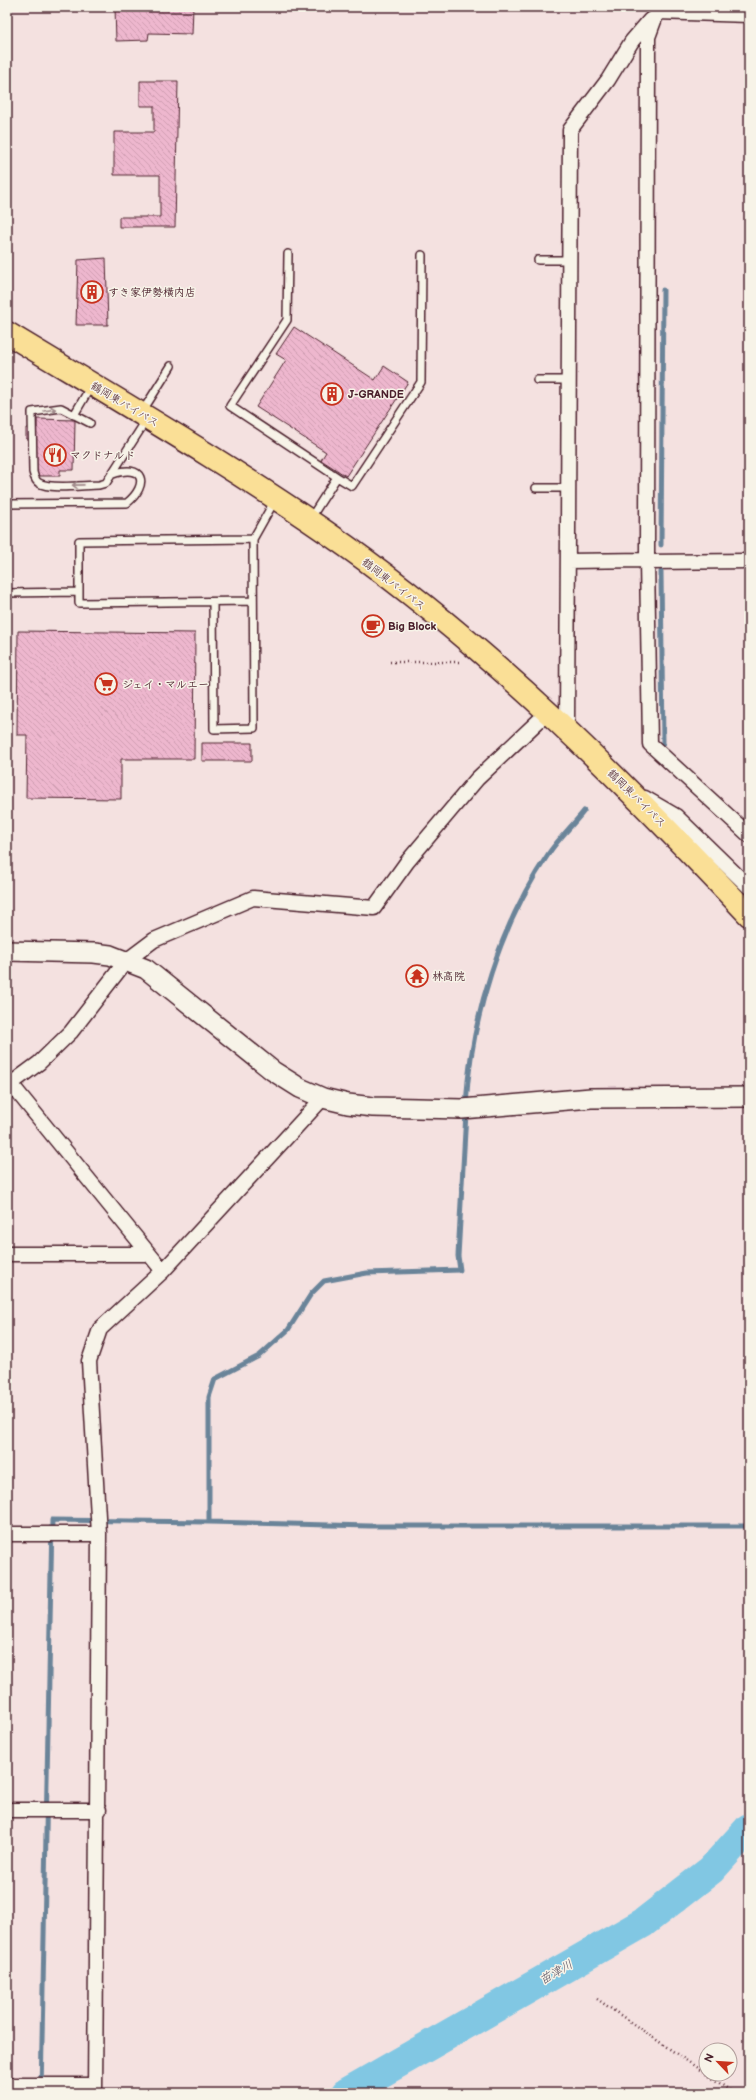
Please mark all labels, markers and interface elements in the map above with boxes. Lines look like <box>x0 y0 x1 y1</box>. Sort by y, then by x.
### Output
building icon: すき家伊勢横内店 <box>79 279 105 305</box>
place label: すき家伊勢横内店 <box>108 286 196 299</box>
street label: 鶴岡東バイパス <box>88 379 161 430</box>
building icon: J-GRANDE <box>319 381 345 407</box>
place label: J-GRANDE <box>348 388 404 401</box>
one-way arrow <box>43 406 56 414</box>
restaurant icon: マクドナルド <box>42 442 68 468</box>
place label: マクドナルド <box>70 449 136 462</box>
one-way arrow <box>72 481 85 489</box>
street label: 鶴岡東バイパス <box>359 556 428 613</box>
cafe icon: Big Block <box>360 613 386 639</box>
place label: Big Block <box>388 620 436 633</box>
supermarket icon: ジェイ・マルエー <box>93 671 119 697</box>
place label: ジェイ・マルエー <box>122 678 209 691</box>
street label: 鶴岡東バイパス <box>605 767 668 830</box>
temple icon: 林高院 <box>404 963 430 989</box>
place label: 林高院 <box>432 970 465 983</box>
water label: 苗津川 <box>537 1957 576 1988</box>
north arrow <box>698 2042 738 2082</box>
text: N <box>702 2051 717 2064</box>

